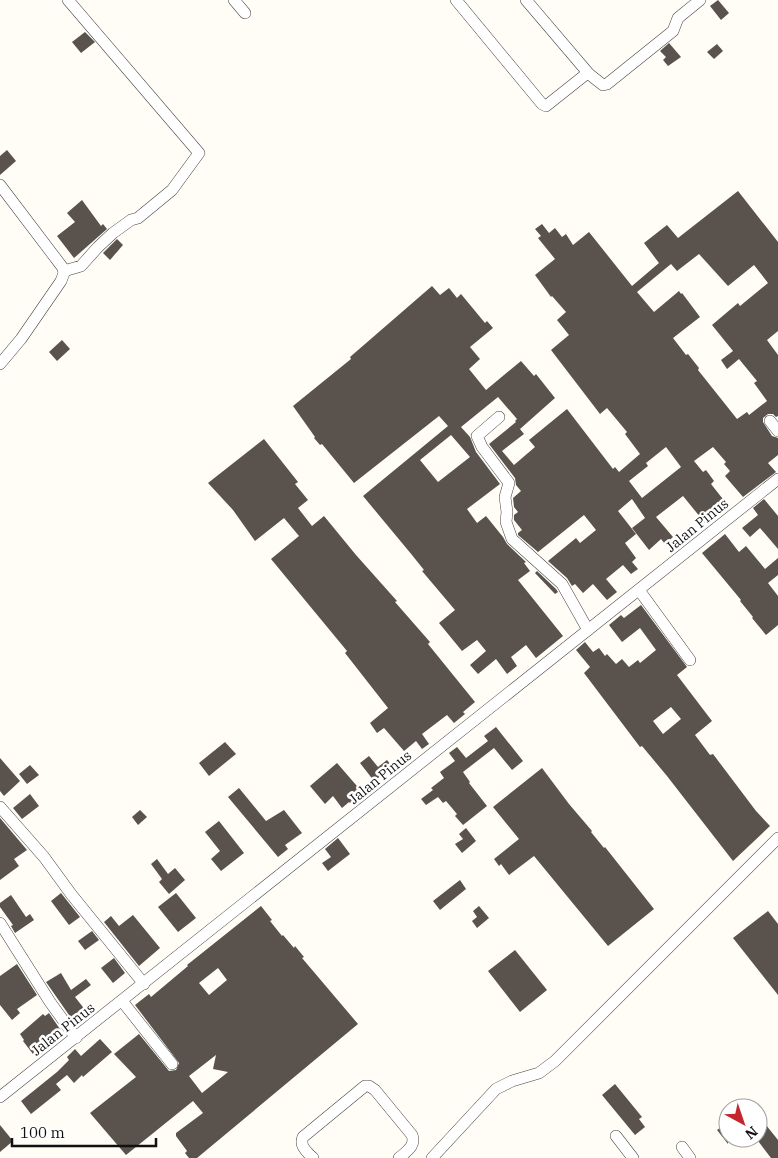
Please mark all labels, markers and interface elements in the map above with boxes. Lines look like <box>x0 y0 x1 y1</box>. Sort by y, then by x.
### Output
street label: Jalan Pinus <box>662 494 732 556</box>
street label: Jalan Pinus <box>345 746 415 808</box>
street label: Jalan Pinus <box>28 999 98 1059</box>
north arrow <box>718 1098 768 1148</box>
scale bar <box>12 1116 156 1148</box>
text: 100 m <box>20 1123 65 1142</box>
text: N <box>741 1123 761 1143</box>

